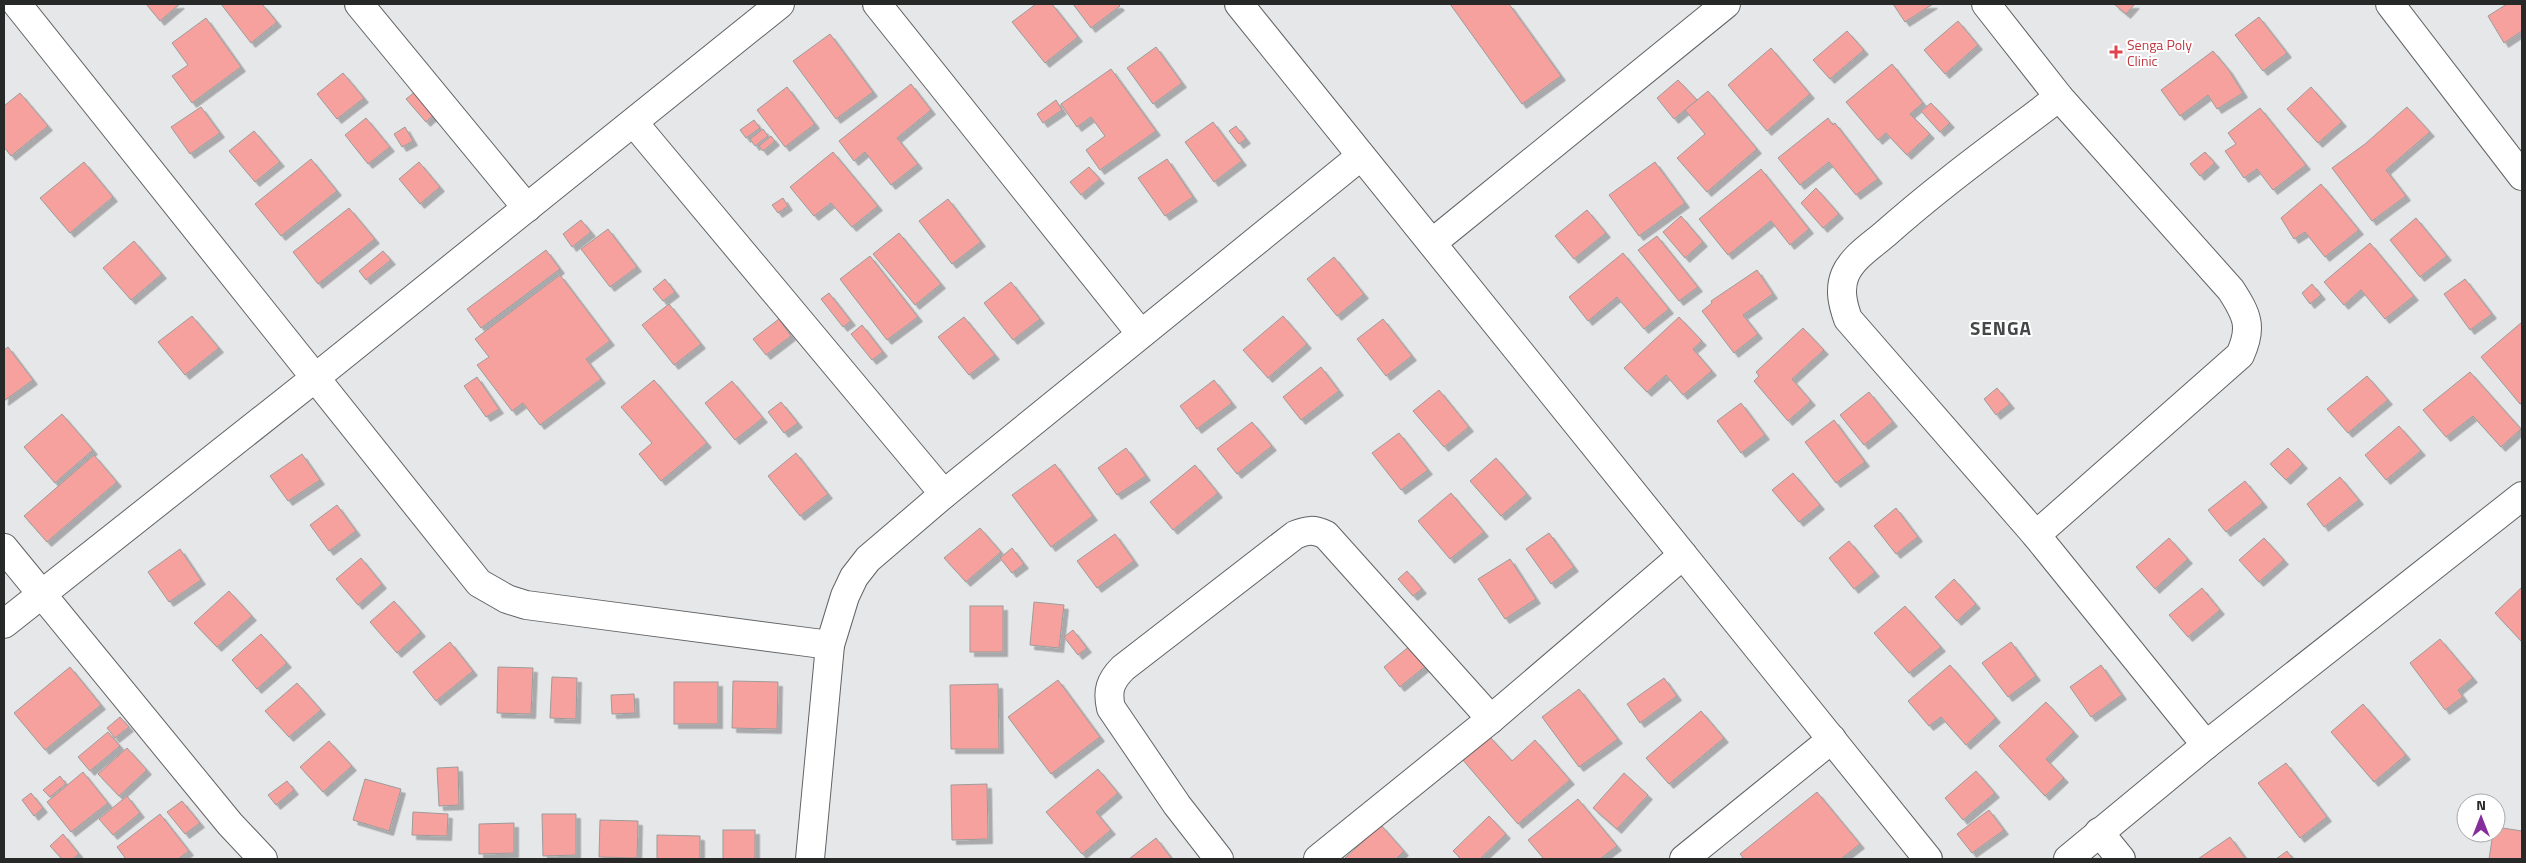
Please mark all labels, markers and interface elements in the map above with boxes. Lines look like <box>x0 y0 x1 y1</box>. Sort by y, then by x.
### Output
place label: Senga Poly Clinic <box>2127 34 2192 71</box>
marker: Senga Poly Clinic <box>2109 45 2123 59</box>
district label: SENGA <box>1970 313 2032 342</box>
north arrow <box>2456 793 2506 843</box>
text: N <box>2476 794 2486 815</box>

